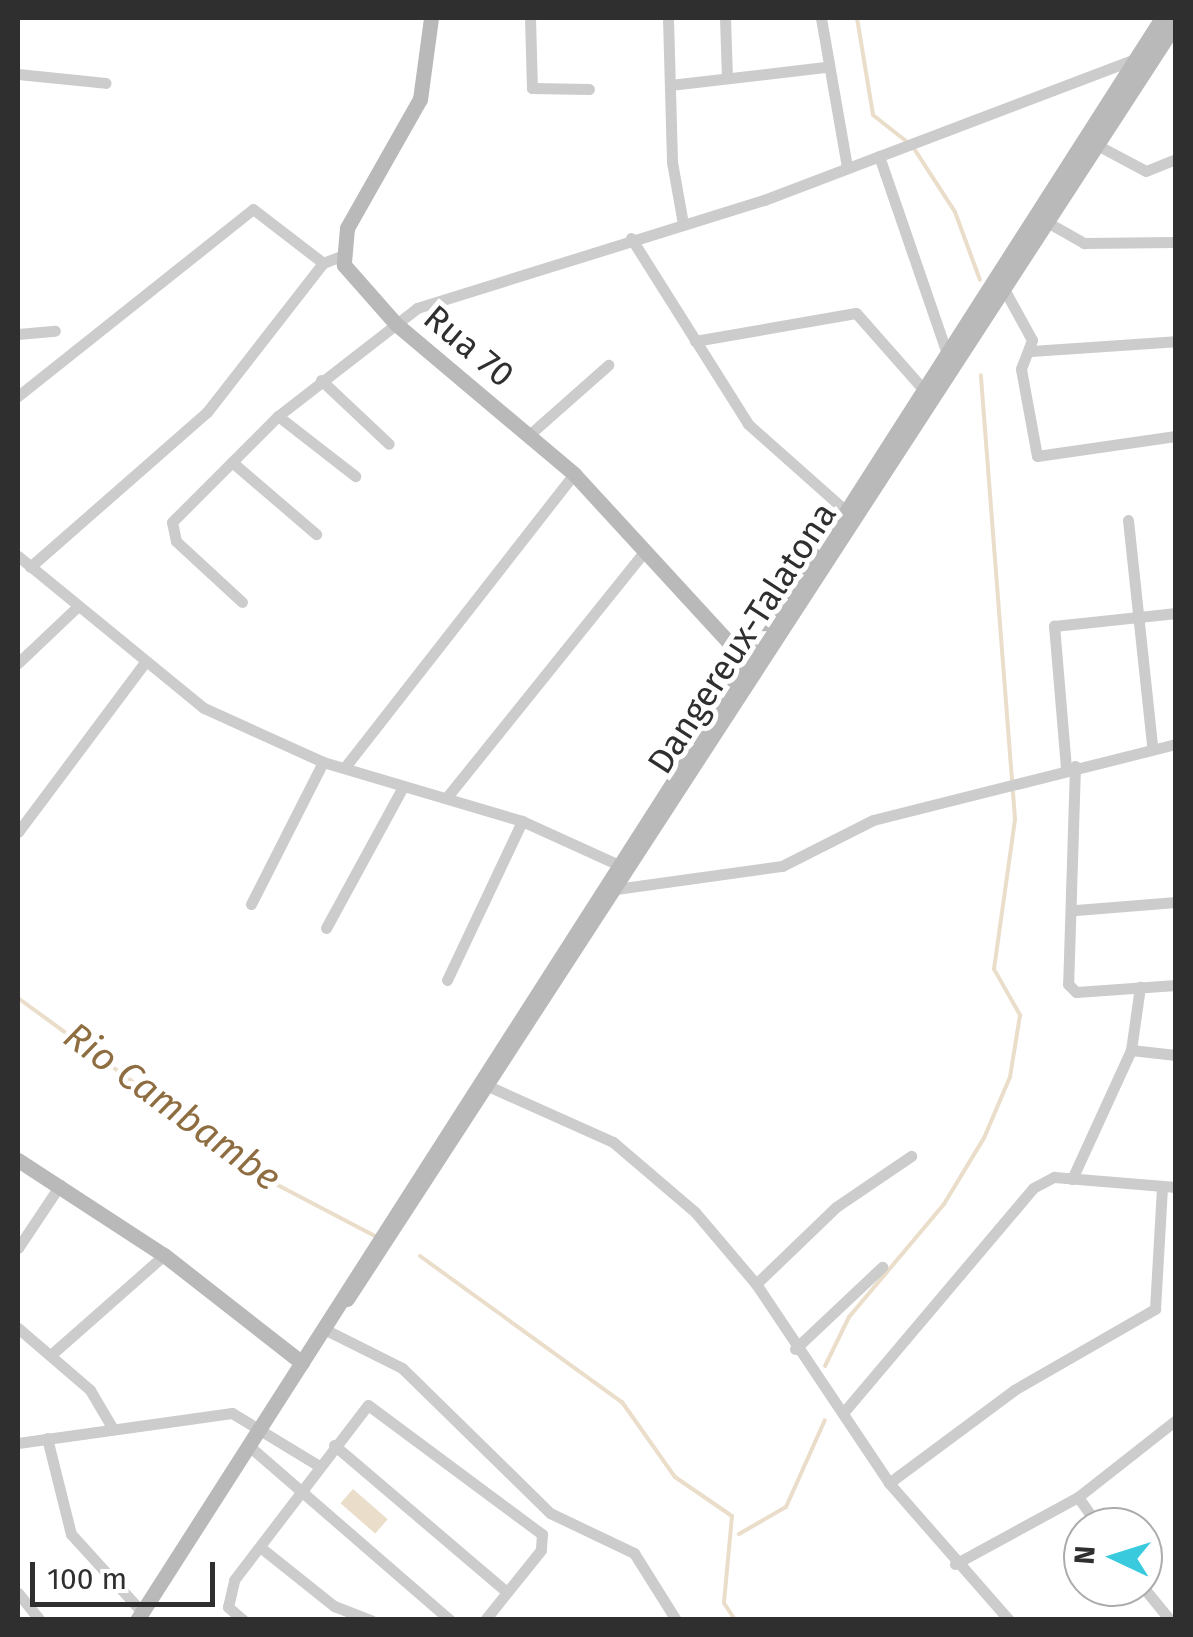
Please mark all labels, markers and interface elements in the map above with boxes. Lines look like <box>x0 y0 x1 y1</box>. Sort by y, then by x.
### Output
street label: Rua 70 <box>415 296 523 396</box>
street label: Dangereux-Talatona <box>639 495 845 781</box>
water label: Rio Cambambe <box>55 1013 289 1201</box>
north arrow <box>1063 1507 1163 1607</box>
scale bar <box>35 1542 220 1604</box>
text: N <box>1067 1545 1102 1565</box>
text: 100 m <box>47 1561 127 1597</box>

